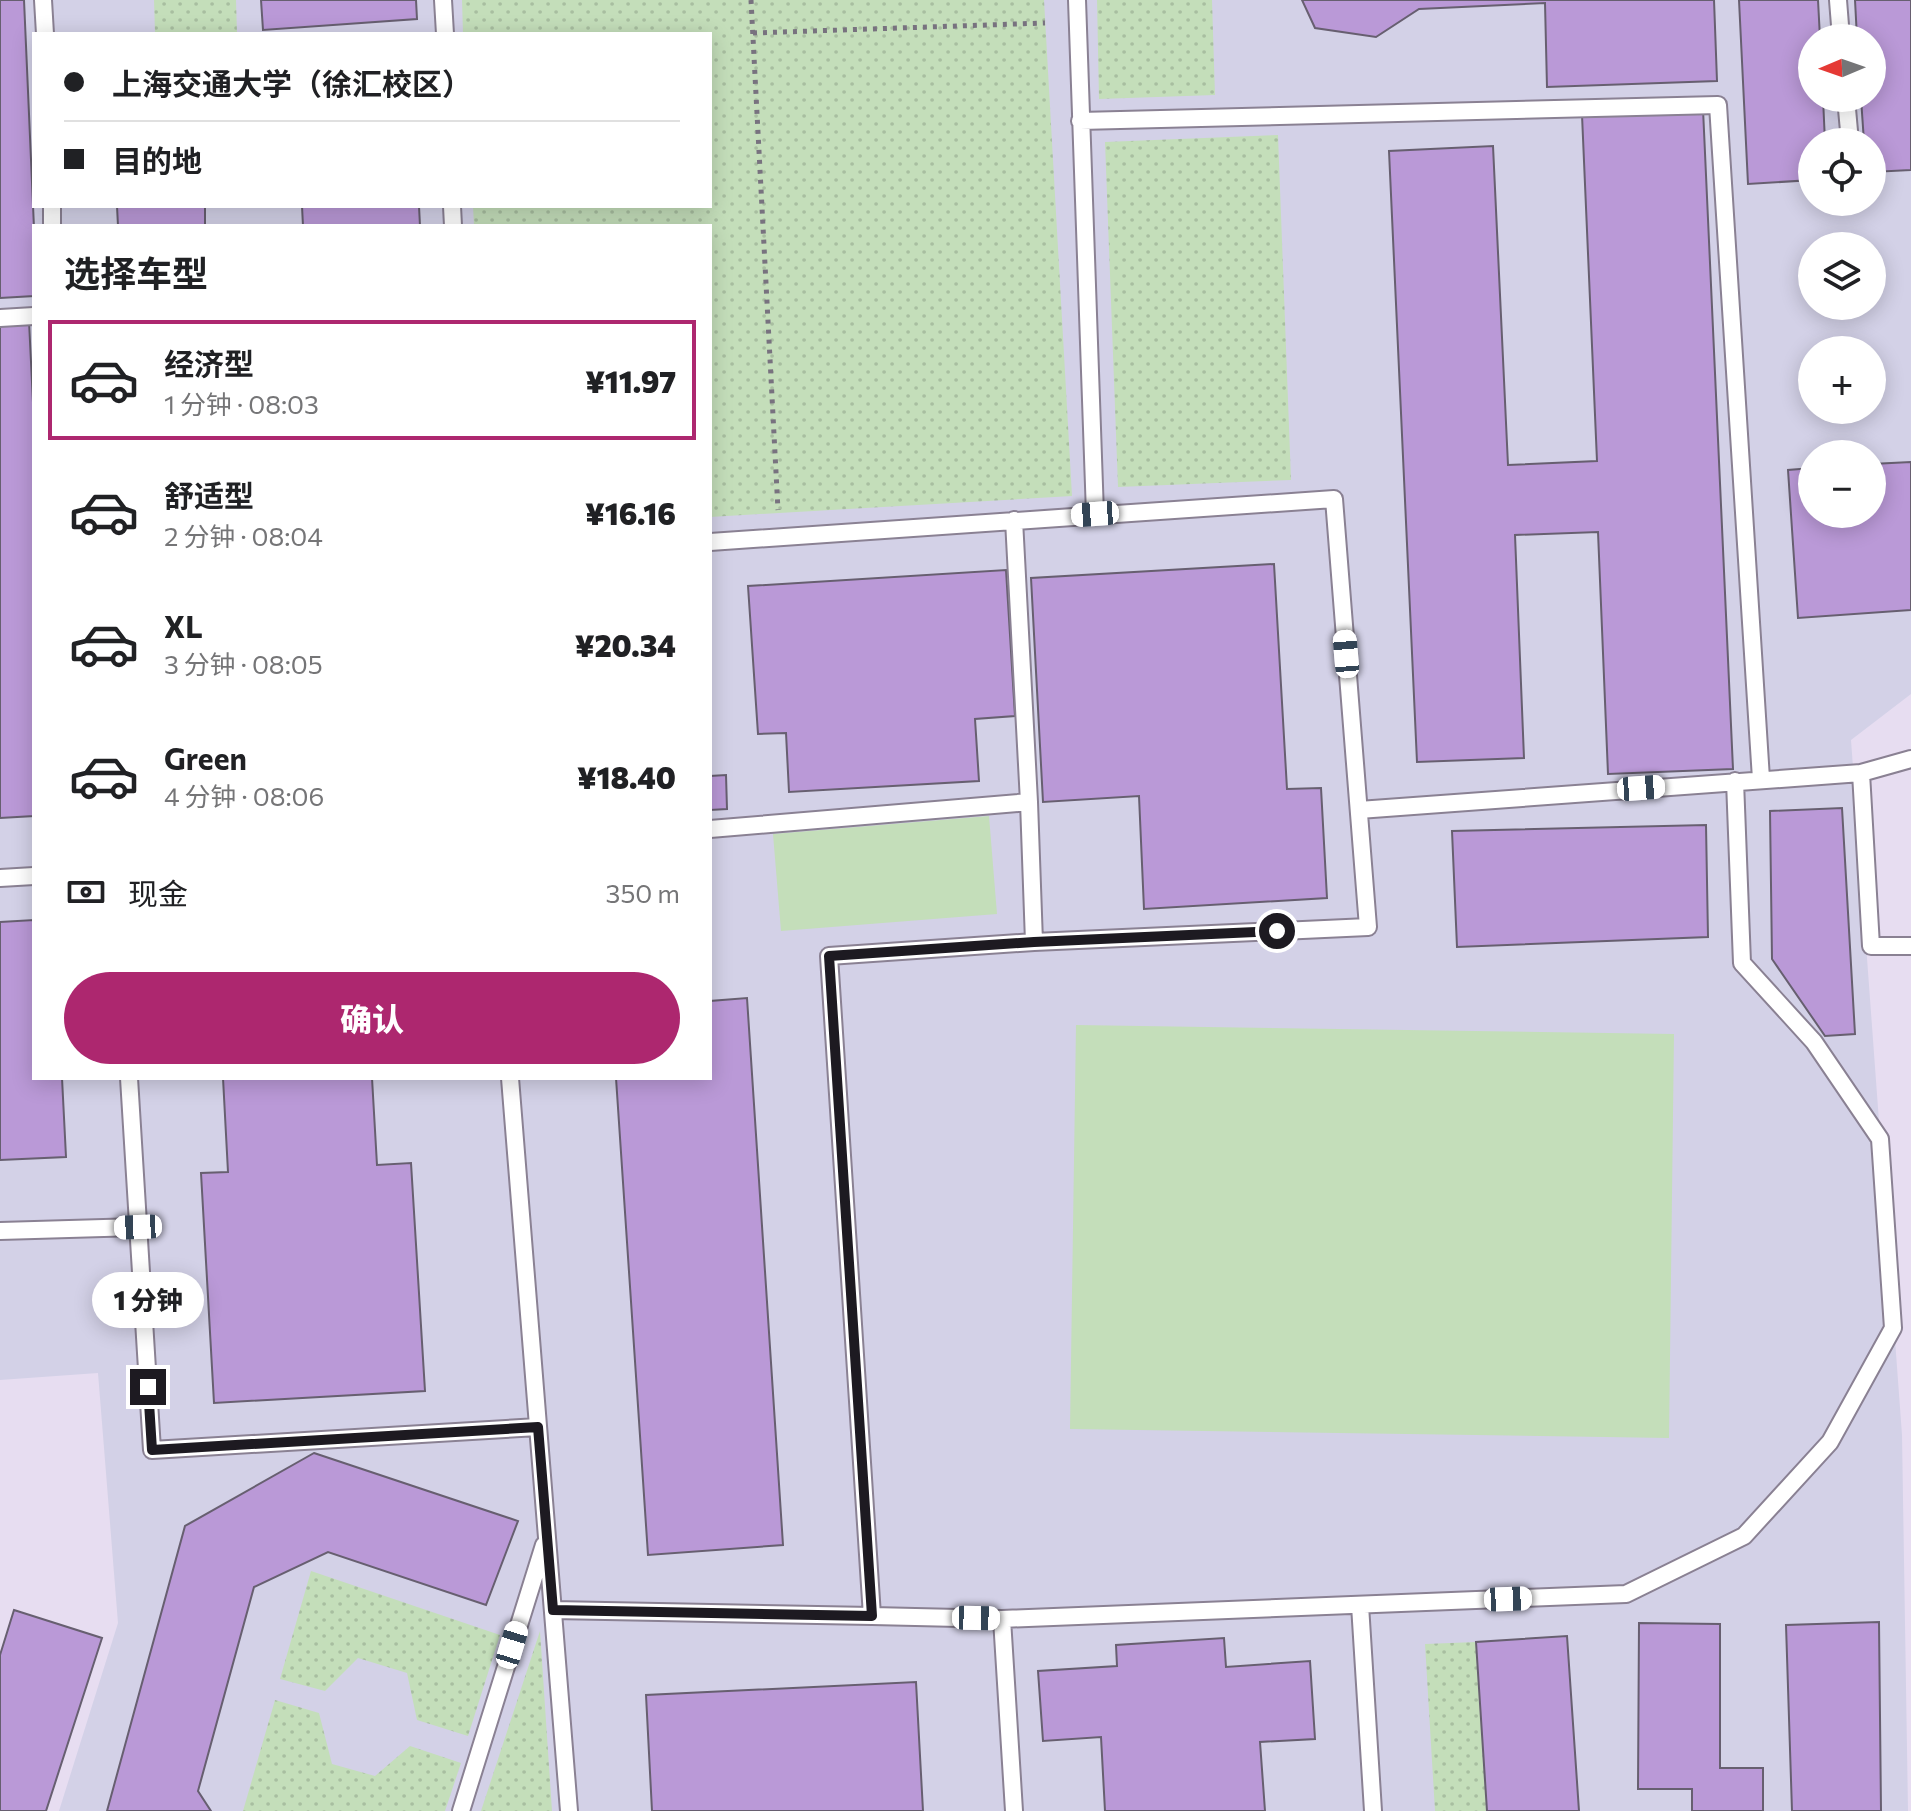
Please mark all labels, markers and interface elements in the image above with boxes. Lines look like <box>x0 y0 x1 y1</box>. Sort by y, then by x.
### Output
north arrow <box>1798 24 1886 112</box>
map controls <box>1798 24 1886 528</box>
text: 上海交通大学（徐汇校区） <box>112 64 472 101</box>
button: locate <box>1798 128 1886 216</box>
text: 目的地 <box>112 141 202 178</box>
button: layers <box>1798 232 1886 320</box>
text: 选择车型 <box>64 250 208 294</box>
button: + <box>1798 336 1886 424</box>
icon: car <box>68 344 140 416</box>
text: 经济型 <box>164 344 254 381</box>
text: ¥11.97 <box>585 362 676 399</box>
text: 1 分钟 · 08:03 <box>164 388 319 419</box>
button: − <box>1798 440 1886 528</box>
icon: car <box>68 476 140 548</box>
text: 舒适型 <box>164 476 254 513</box>
text: ¥16.16 <box>585 494 676 531</box>
car <box>1070 500 1120 528</box>
text: 2 分钟 · 08:04 <box>164 520 323 551</box>
text: XL <box>164 607 203 644</box>
icon: car <box>68 608 140 680</box>
text: ¥20.34 <box>575 626 676 663</box>
car <box>1332 629 1360 679</box>
text: 3 分钟 · 08:05 <box>164 648 323 679</box>
text: Green <box>164 739 247 776</box>
icon: car <box>68 740 140 812</box>
text: ¥18.40 <box>577 758 676 795</box>
car <box>1616 774 1666 802</box>
text: 4 分钟 · 08:06 <box>164 780 324 811</box>
icon: cash <box>64 870 108 914</box>
text: 现金 <box>128 874 188 911</box>
text: 350 m <box>606 877 680 908</box>
route start <box>1259 913 1295 949</box>
button: 确认 <box>64 972 680 1064</box>
car <box>114 1214 162 1240</box>
callout: 1 分钟 <box>92 1271 204 1327</box>
text: 1 分钟 <box>113 1284 183 1315</box>
route end <box>130 1369 166 1405</box>
car <box>1484 1586 1532 1612</box>
car <box>952 1606 1000 1630</box>
car <box>494 1619 530 1671</box>

